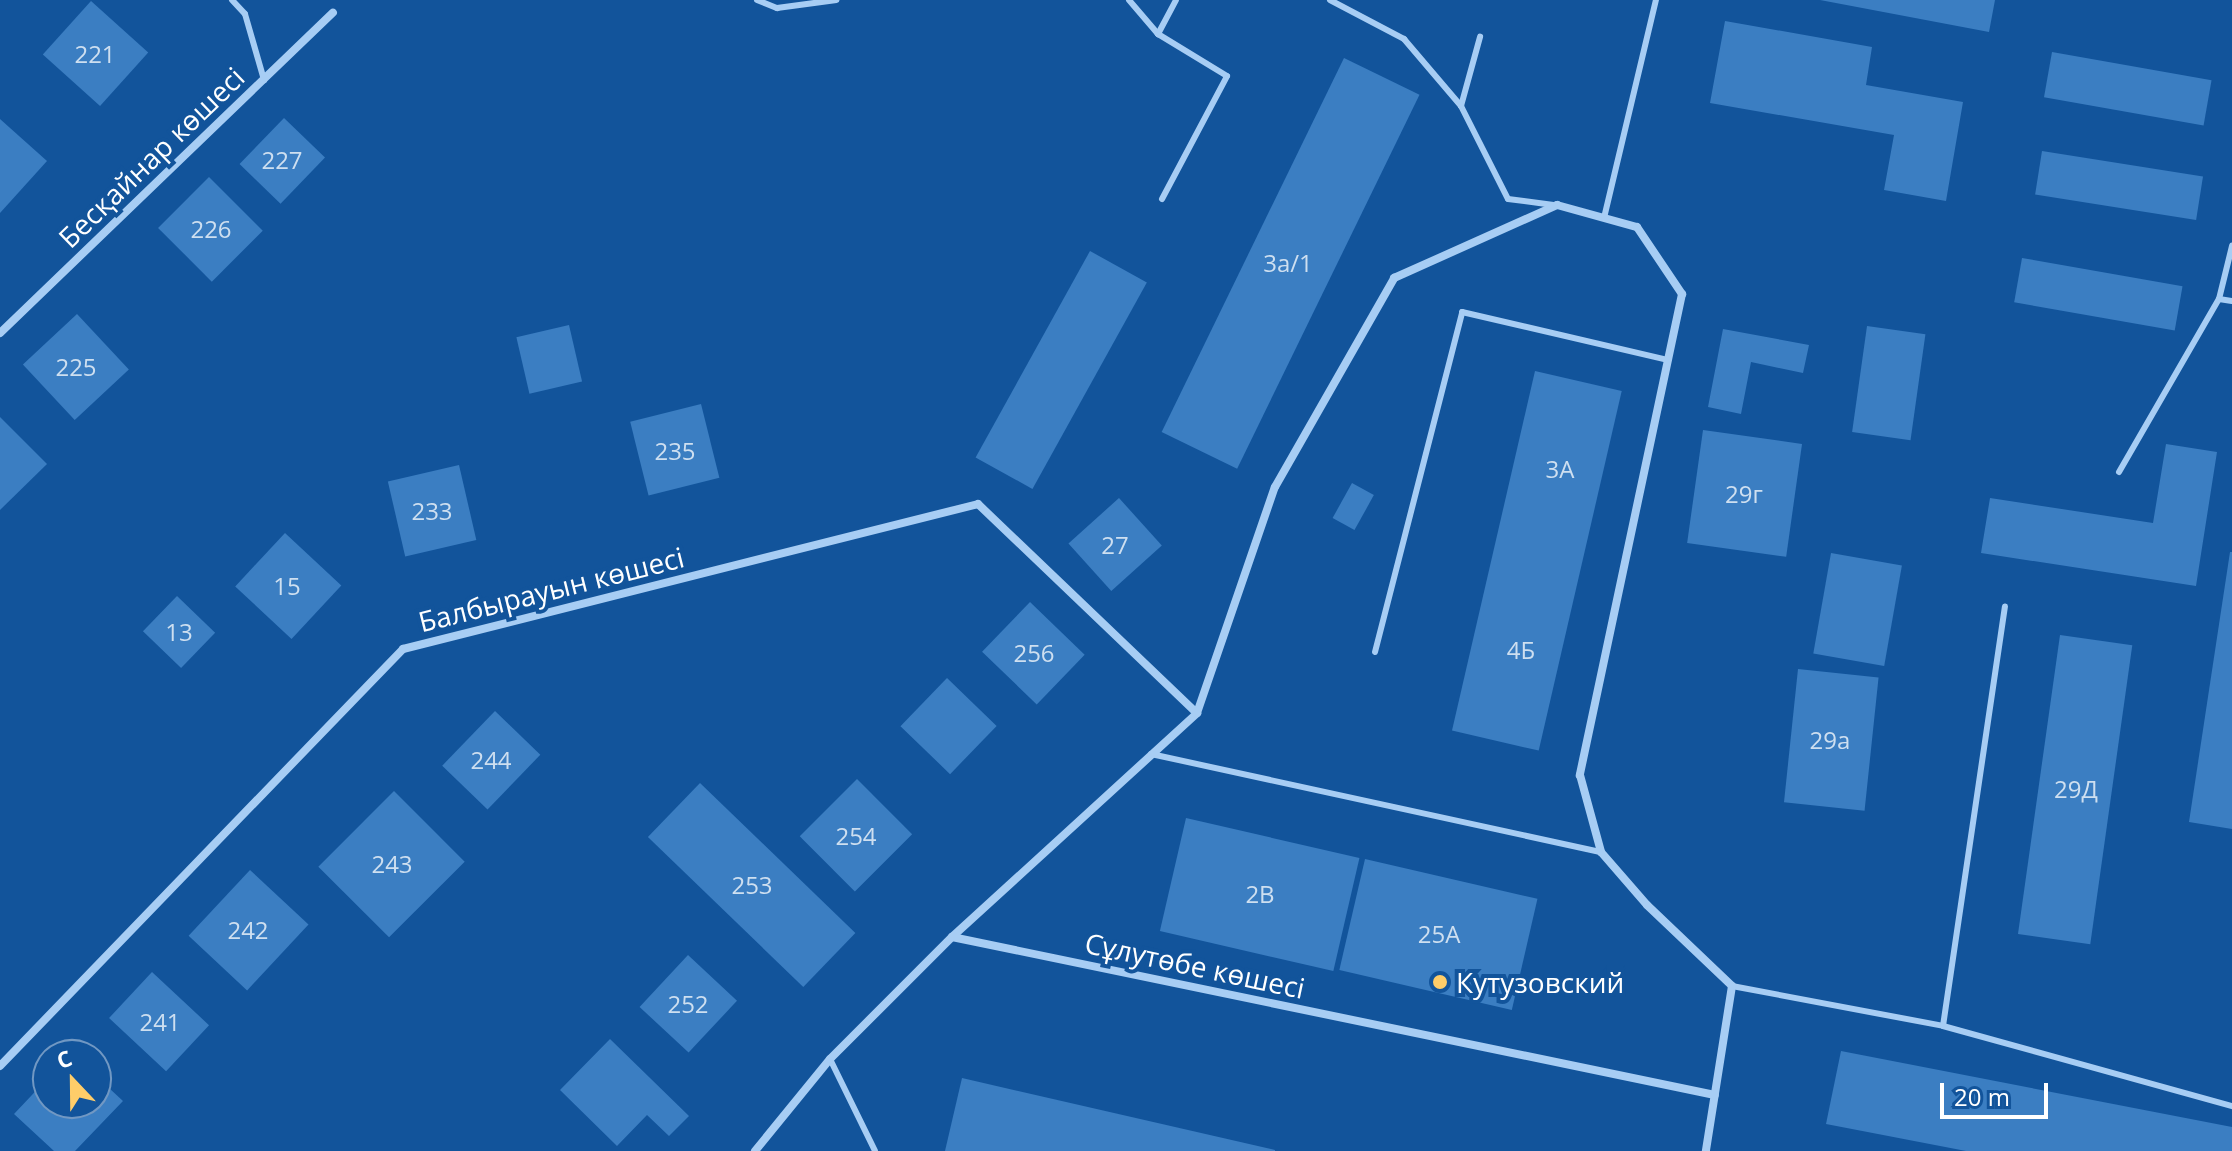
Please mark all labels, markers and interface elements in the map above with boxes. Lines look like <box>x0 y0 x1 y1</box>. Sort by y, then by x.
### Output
house number: 221 <box>74 40 116 68</box>
street label: Бесқайнар көшесі <box>51 60 251 254</box>
house number: 227 <box>261 146 303 174</box>
house number: 226 <box>190 215 232 243</box>
house number: 3а/1 <box>1263 249 1313 277</box>
house number: 225 <box>55 353 97 381</box>
house number: 235 <box>654 437 696 465</box>
house number: 3А <box>1546 455 1574 483</box>
house number: 29г <box>1725 480 1763 508</box>
house number: 233 <box>411 497 453 525</box>
house number: 27 <box>1101 531 1129 559</box>
street label: Балбырауын көшесі <box>415 540 687 638</box>
house number: 15 <box>273 572 301 600</box>
house number: 13 <box>165 618 193 646</box>
house number: 4Б <box>1507 636 1535 664</box>
house number: 256 <box>1013 639 1055 667</box>
house number: 29а <box>1810 726 1850 754</box>
house number: 244 <box>470 746 512 774</box>
house number: 29Д <box>2054 775 2098 803</box>
house number: 254 <box>835 822 877 850</box>
house number: 243 <box>371 850 413 878</box>
house number: 253 <box>731 871 773 899</box>
house number: 2В <box>1245 880 1275 908</box>
house number: 242 <box>227 916 269 944</box>
house number: 25А <box>1418 920 1460 948</box>
street label: Сұлутөбе көшесі <box>1082 925 1308 1005</box>
place label: Кутузовский <box>1456 965 1624 999</box>
marker: Кутузовский <box>1431 973 1449 991</box>
house number: 252 <box>667 990 709 1018</box>
house number: 241 <box>139 1008 181 1036</box>
north arrow <box>32 1039 112 1119</box>
text: С <box>52 1042 76 1075</box>
scale bar <box>1944 1067 2052 1117</box>
text: 20 m <box>1954 1080 2010 1113</box>

